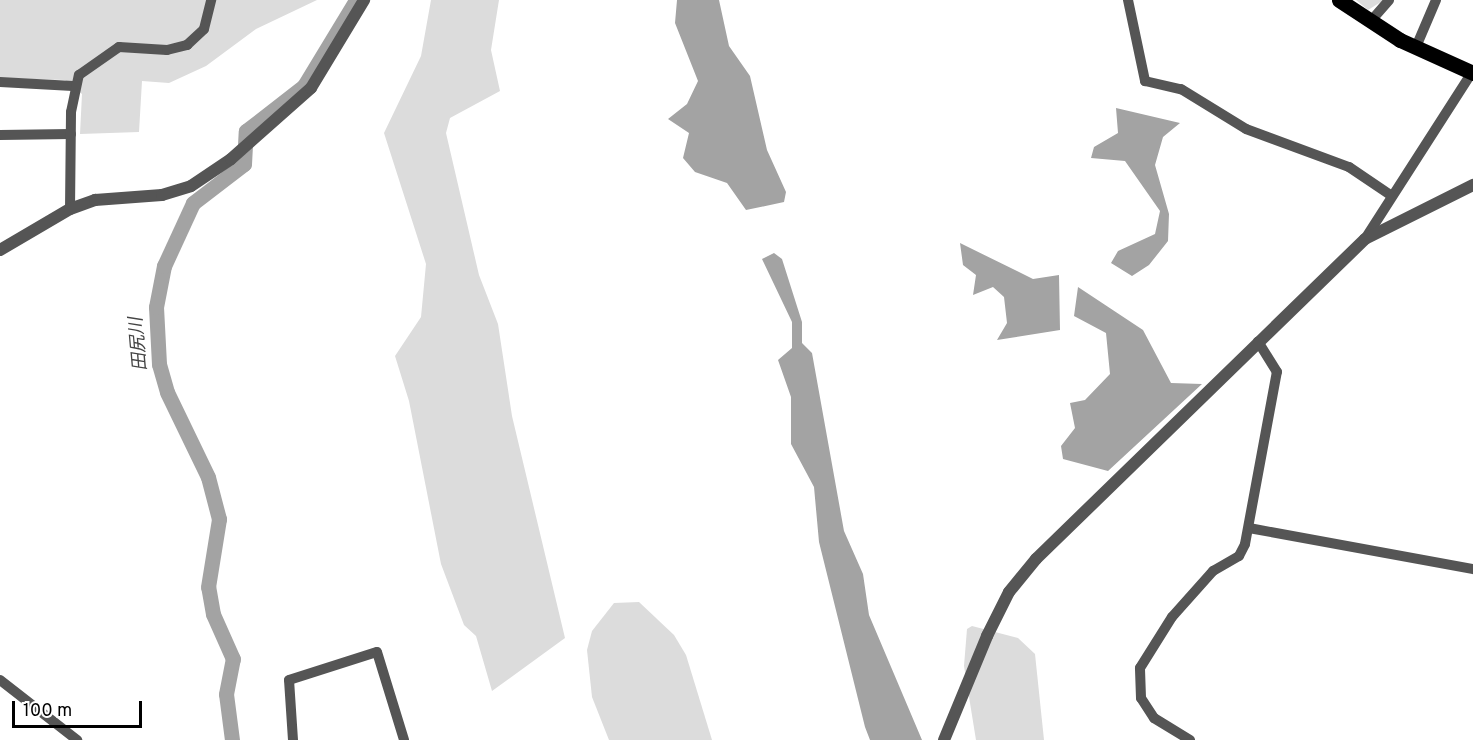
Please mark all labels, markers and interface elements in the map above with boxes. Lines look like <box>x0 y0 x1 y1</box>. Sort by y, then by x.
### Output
water label: 田尻川 <box>127 316 153 372</box>
scale bar <box>15 689 146 727</box>
text: 100 m <box>23 700 72 723</box>

